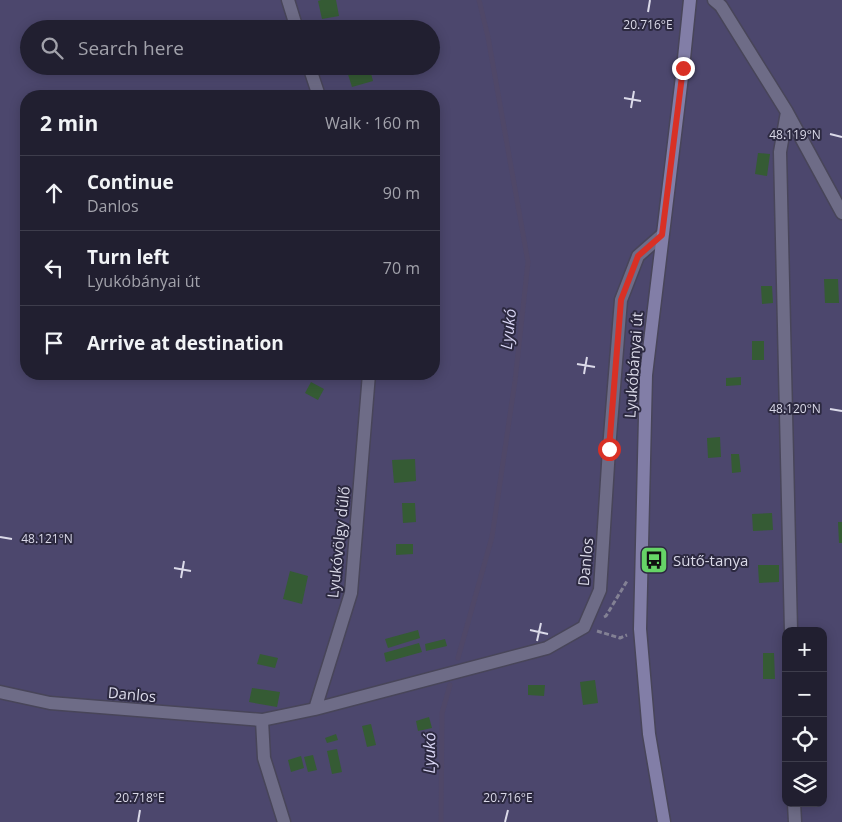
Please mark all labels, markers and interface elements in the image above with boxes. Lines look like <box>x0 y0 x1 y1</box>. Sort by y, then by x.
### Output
text: 20.716°E <box>623 16 673 33</box>
search box <box>20 20 440 75</box>
icon: search <box>38 34 66 62</box>
text: Search here <box>78 35 184 61</box>
route end <box>672 57 695 80</box>
text: 2 min <box>40 109 98 137</box>
text: Walk · 160 m <box>325 112 420 134</box>
text: 48.119°N <box>769 126 821 143</box>
text: Continue <box>87 169 174 195</box>
icon: ahead <box>40 179 68 207</box>
text: 90 m <box>383 182 420 204</box>
text: Danlos <box>87 195 139 217</box>
text: Turn left <box>87 244 169 270</box>
icon: left <box>40 254 68 282</box>
text: 70 m <box>383 257 420 279</box>
text: Lyukóbányai út <box>87 270 200 292</box>
water label: Lyukó <box>495 307 521 351</box>
street label: Lyukóbányai út <box>619 311 647 419</box>
icon: arrive <box>40 329 68 357</box>
text: Arrive at destination <box>87 330 284 356</box>
text: 48.120°N <box>769 400 821 417</box>
route start <box>598 438 621 461</box>
street label: Lyukóvölgy dűlő <box>322 485 354 599</box>
text: 48.121°N <box>21 530 73 547</box>
street label: Danlos <box>573 537 597 587</box>
bus stop icon: Sütő-tanya <box>639 545 669 575</box>
place label: Sütő-tanya <box>673 550 748 570</box>
map controls <box>782 627 827 807</box>
button: + <box>782 627 827 672</box>
button: − <box>782 672 827 717</box>
street label: Danlos <box>107 682 157 706</box>
button: locate <box>782 717 827 762</box>
water label: Lyukó <box>418 732 440 774</box>
button: layers <box>782 762 827 807</box>
text: 20.718°E <box>115 789 165 806</box>
text: 20.716°E <box>483 789 533 806</box>

